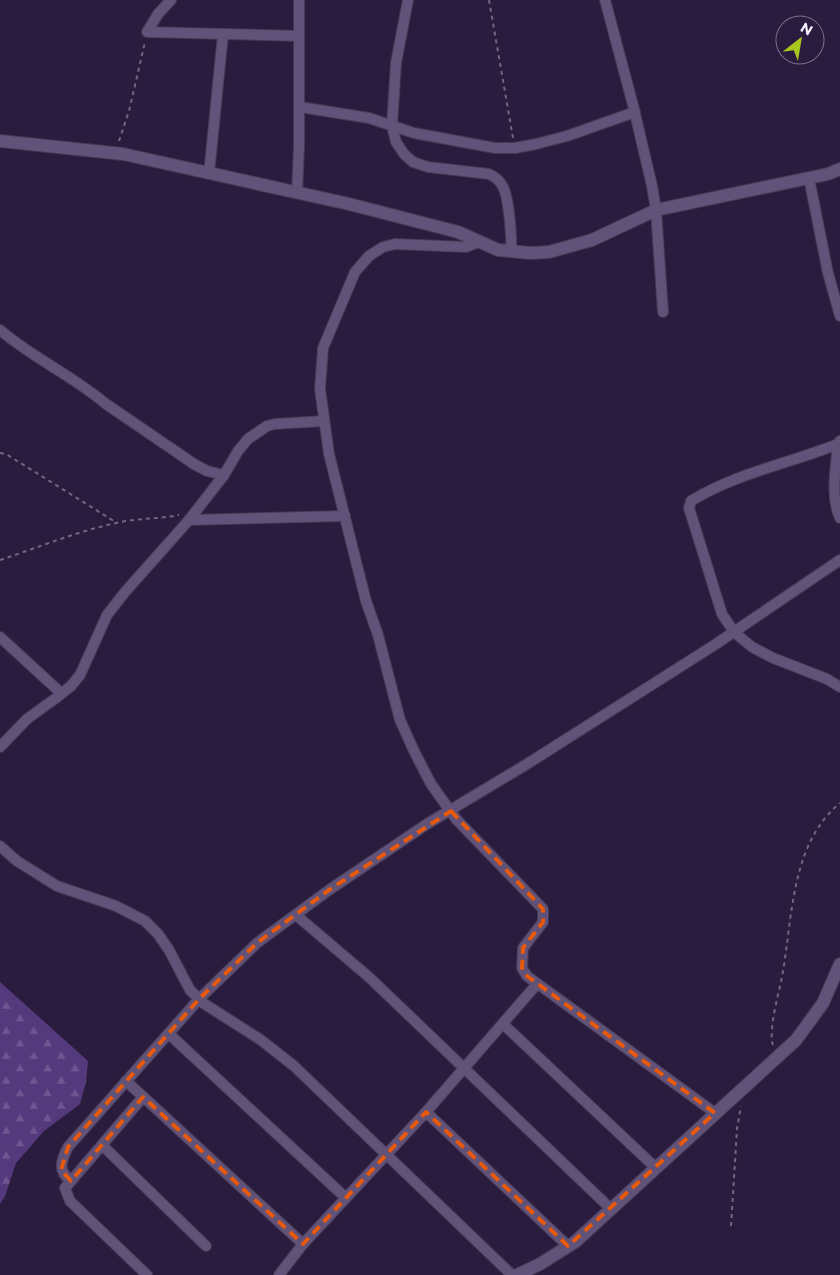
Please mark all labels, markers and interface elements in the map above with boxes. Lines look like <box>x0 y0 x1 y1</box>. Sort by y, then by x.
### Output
north arrow <box>775 15 825 65</box>
text: N <box>797 18 816 39</box>

